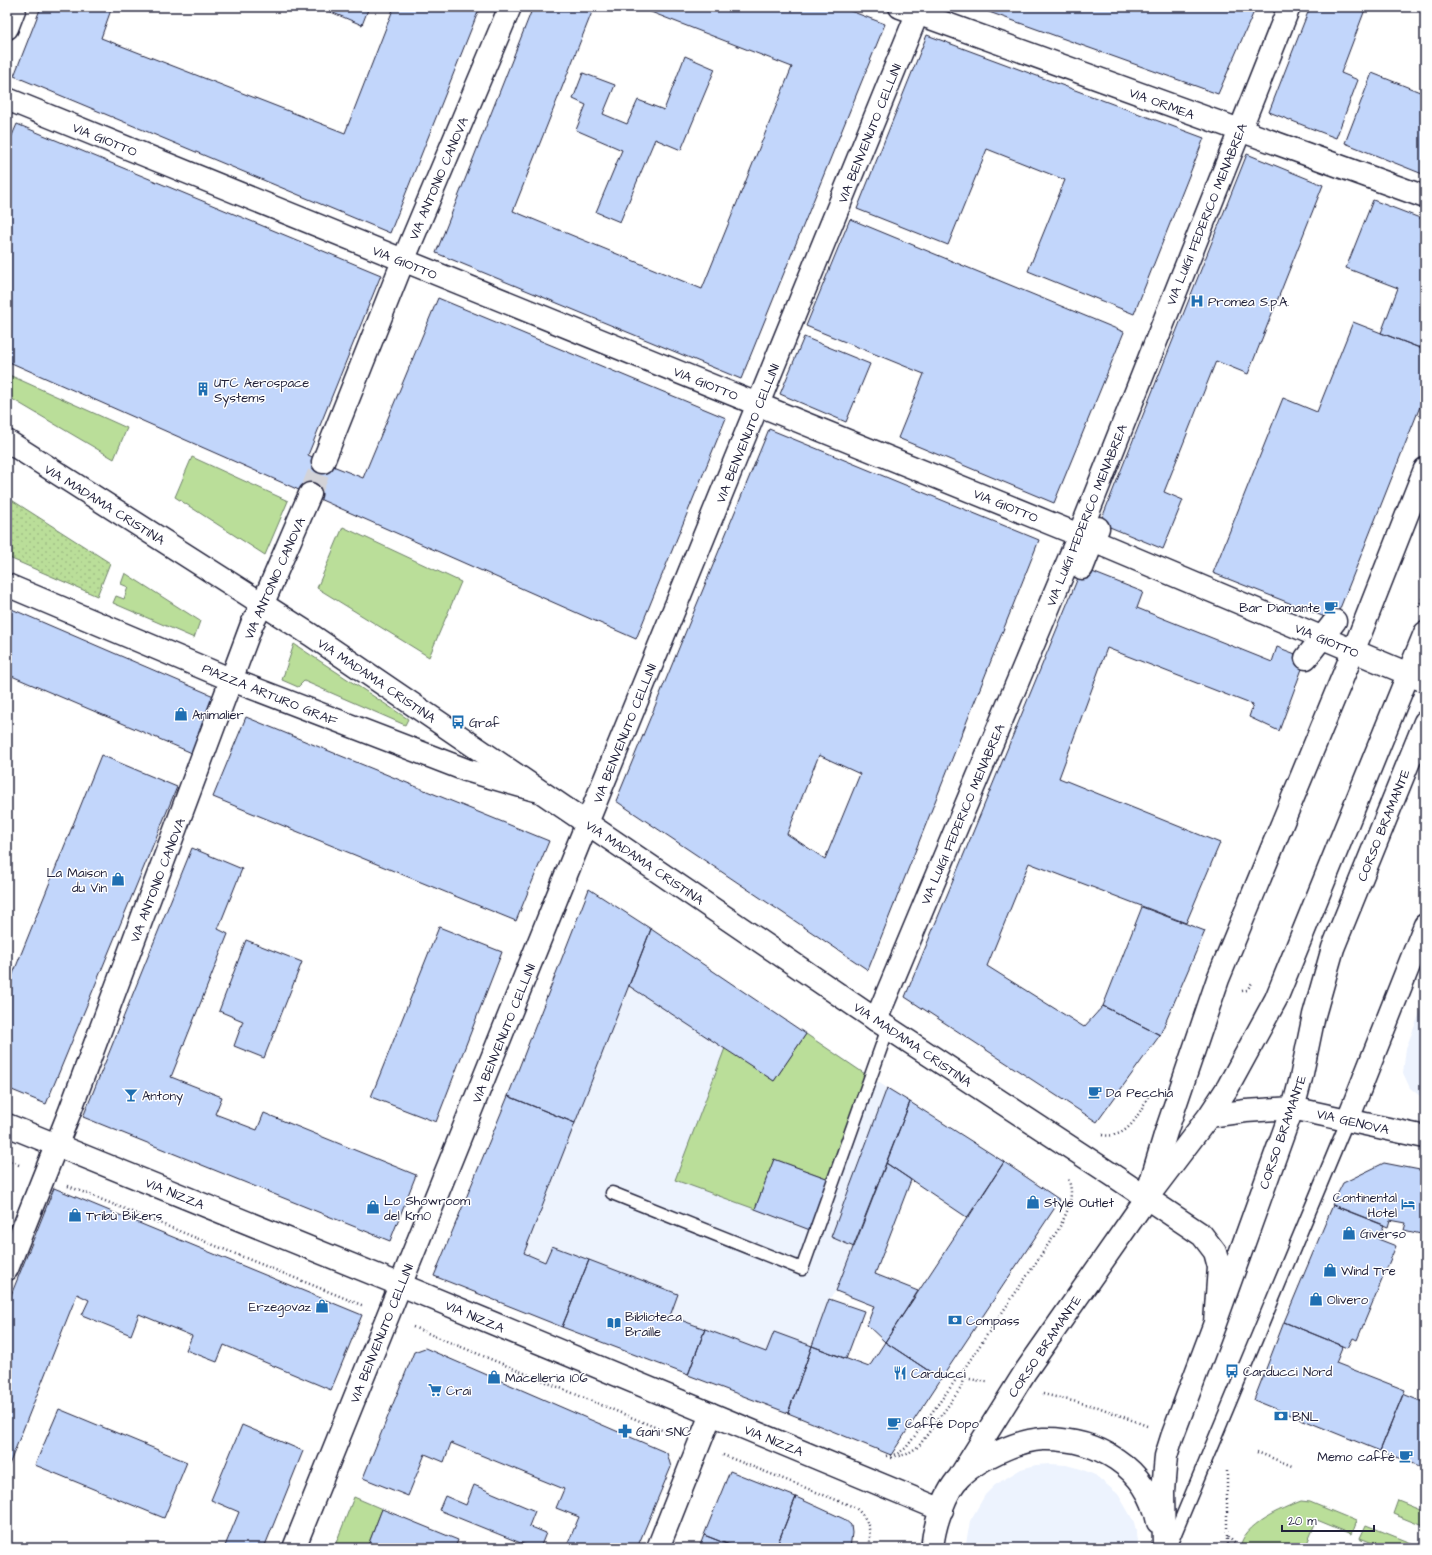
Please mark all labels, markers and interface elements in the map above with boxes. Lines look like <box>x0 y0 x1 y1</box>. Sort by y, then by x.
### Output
street label: VIA BENVENUTO CELLINI <box>834 61 906 206</box>
street label: VIA ORMEA <box>1126 84 1198 124</box>
street label: VIA ANTONIO CANOVA <box>405 114 473 243</box>
street label: VIA GIOTTO <box>70 119 140 161</box>
street label: VIA LUIGI FEDERICO MENABREA <box>1162 120 1252 308</box>
street label: VIA GIOTTO <box>370 242 440 284</box>
hospital icon: Promea S.p.A. <box>1189 293 1205 309</box>
place label: Promea S.p.A. <box>1208 293 1289 311</box>
street label: VIA BENVENUTO CELLINI <box>712 361 784 506</box>
street label: VIA GIOTTO <box>671 363 741 405</box>
place label: UTC Aerospace Systems <box>214 374 309 408</box>
building icon: UTC Aerospace Systems <box>195 381 211 397</box>
street label: VIA LUIGI FEDERICO MENABREA <box>1042 421 1132 609</box>
street label: VIA MADAMA CRISTINA <box>41 460 169 550</box>
street label: VIA GIOTTO <box>971 485 1041 527</box>
street label: VIA ANTONIO CANOVA <box>240 514 310 642</box>
place label: Bar Diamante <box>1239 599 1320 617</box>
cafe icon: Bar Diamante <box>1323 599 1339 615</box>
street label: VIA GIOTTO <box>1292 619 1362 663</box>
street label: VIA MADAMA CRISTINA <box>314 634 440 728</box>
street label: PIAZZA ARTURO GRAF <box>199 660 340 730</box>
street label: VIA BENVENUTO CELLINI <box>589 661 661 806</box>
shop icon: Animalier <box>173 706 189 722</box>
place label: Animalier <box>192 706 244 724</box>
bus stop icon: Graf <box>450 714 466 730</box>
place label: Graf <box>469 714 500 732</box>
street label: VIA LUIGI FEDERICO MENABREA <box>917 721 1010 908</box>
street label: CORSO BRAMANTE <box>1353 766 1415 884</box>
street label: VIA ANTONIO CANOVA <box>126 815 190 945</box>
street label: VIA MADAMA CRISTINA <box>582 816 708 910</box>
place label: La Maison du Vin <box>47 864 107 897</box>
shop icon: La Maison du Vin <box>110 871 126 887</box>
street label: VIA BENVENUTO CELLINI <box>468 961 540 1106</box>
street label: VIA MADAMA CRISTINA <box>850 998 976 1092</box>
street label: CORSO BRAMANTE <box>1255 1073 1311 1192</box>
cafe icon: Da Pecchia <box>1087 1084 1103 1100</box>
place label: Da Pecchia <box>1106 1084 1173 1102</box>
bar icon: Antony <box>123 1087 139 1103</box>
place label: Antony <box>142 1087 183 1106</box>
street label: VIA GENOVA <box>1315 1105 1391 1139</box>
street label: VIA NIZZA <box>142 1174 208 1214</box>
place label: Continental Hotel <box>1333 1189 1397 1222</box>
place label: Lo Showroom del Km0 <box>384 1192 471 1225</box>
shop icon: Style Outlet <box>1025 1194 1041 1210</box>
place label: Style Outlet <box>1044 1194 1115 1213</box>
hotel icon: Continental Hotel <box>1400 1196 1416 1212</box>
shop icon: Lo Showroom del Km0 <box>365 1199 381 1215</box>
shop icon: Tribù Bikers <box>67 1207 83 1223</box>
place label: Tribù Bikers <box>86 1207 163 1225</box>
shop icon: Giverso <box>1341 1225 1357 1241</box>
place label: Giverso <box>1360 1225 1406 1243</box>
street label: VIA BENVENUTO CELLINI <box>346 1261 418 1406</box>
shop icon: Wind Tre <box>1322 1262 1338 1278</box>
place label: Wind Tre <box>1341 1262 1396 1280</box>
shop icon: Olivero <box>1308 1291 1324 1307</box>
place label: Olivero <box>1327 1291 1369 1309</box>
street label: CORSO BRAMANTE <box>1004 1292 1086 1401</box>
street label: VIA NIZZA <box>442 1296 507 1338</box>
place label: Erzegovaz <box>249 1298 312 1317</box>
shop icon: Erzegovaz <box>314 1298 330 1314</box>
place label: Biblioteca Braille <box>625 1308 682 1341</box>
bank icon: Compass <box>947 1312 963 1328</box>
place label: Compass <box>966 1312 1020 1330</box>
library icon: Biblioteca Braille <box>606 1315 622 1331</box>
bus stop icon: Carducci Nord <box>1224 1363 1240 1379</box>
place label: Carducci Nord <box>1243 1363 1333 1381</box>
restaurant icon: Carducci <box>892 1365 908 1381</box>
place label: Carducci <box>911 1365 966 1383</box>
shop icon: Macelleria 106 <box>486 1369 502 1385</box>
place label: Macelleria 106 <box>505 1369 588 1387</box>
supermarket icon: Crai <box>427 1382 443 1398</box>
place label: Crai <box>446 1382 471 1400</box>
bank icon: BNL <box>1273 1408 1289 1424</box>
place label: BNL <box>1292 1408 1318 1426</box>
cafe icon: Caffè Dopo <box>886 1415 902 1431</box>
place label: Caffè Dopo <box>905 1415 979 1433</box>
street label: VIA NIZZA <box>741 1421 807 1461</box>
pharmacy icon: Gani SNC <box>617 1423 633 1439</box>
place label: Gani SNC <box>636 1423 691 1441</box>
place label: Memo caffè <box>1317 1448 1395 1466</box>
cafe icon: Memo caffè <box>1398 1448 1414 1464</box>
scale bar <box>1282 1507 1374 1533</box>
text: 20 m <box>1288 1513 1317 1530</box>

